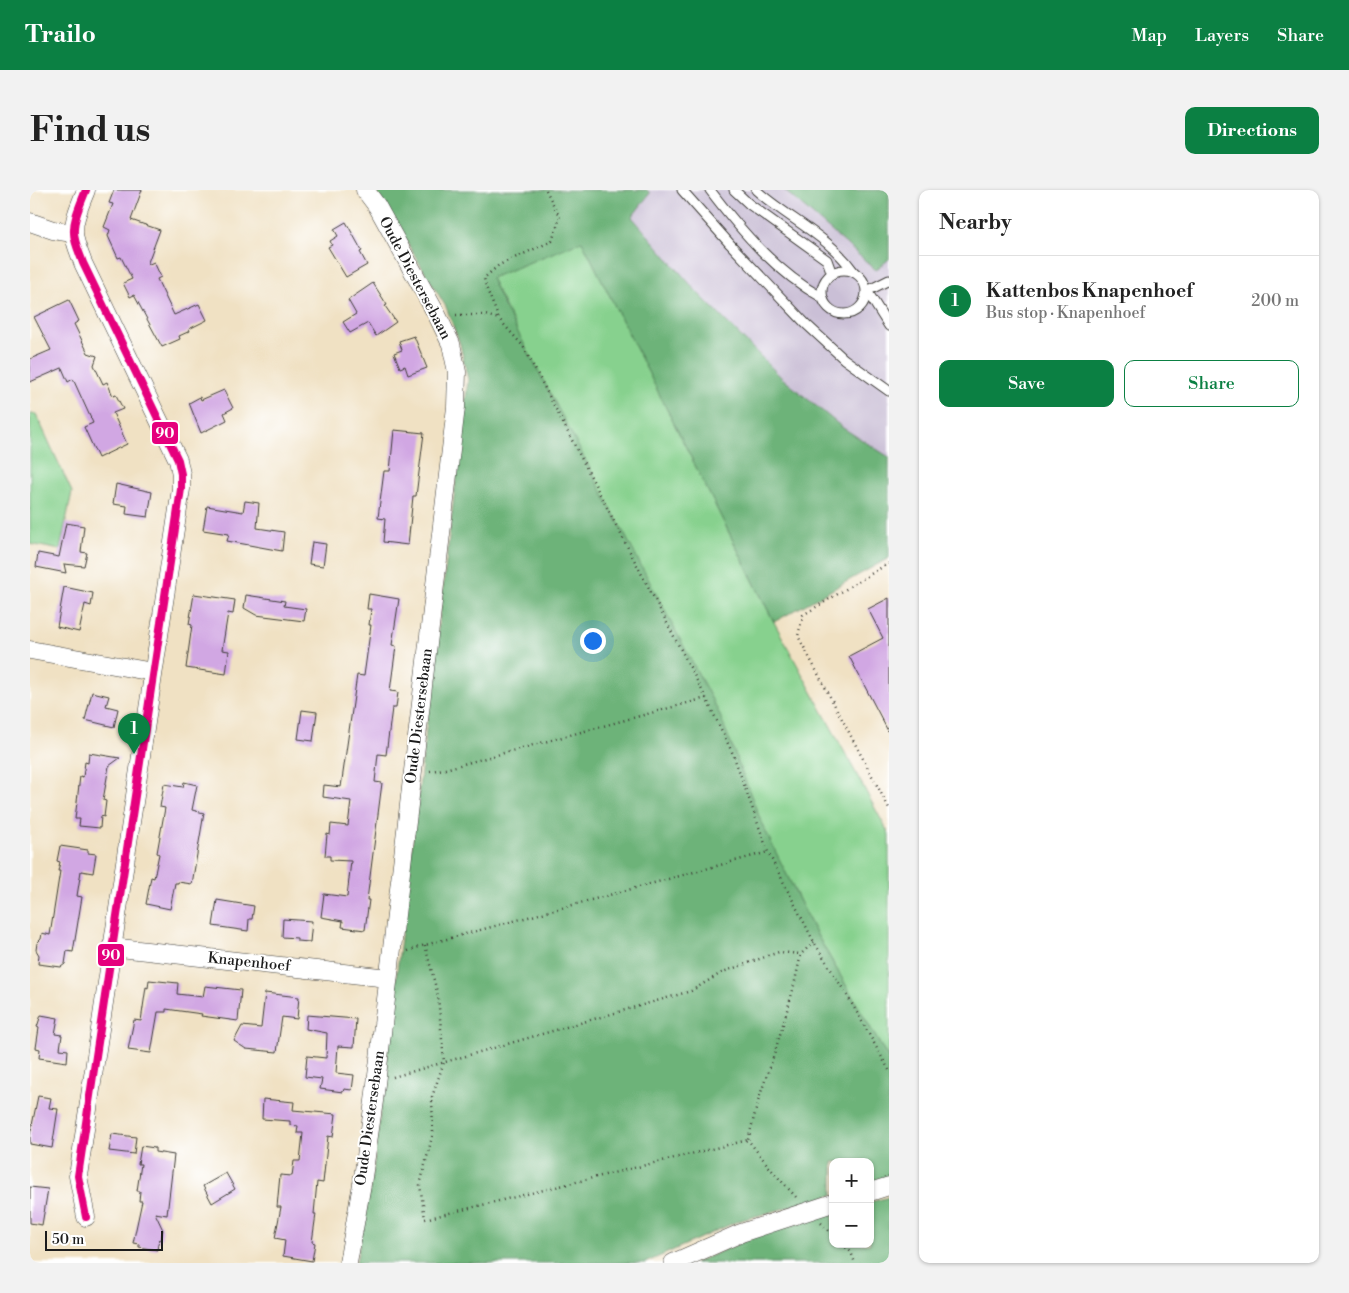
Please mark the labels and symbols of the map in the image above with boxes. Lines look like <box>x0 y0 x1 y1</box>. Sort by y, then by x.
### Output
street label: Oude Diestersebaan <box>375 213 455 343</box>
line badge: 90 <box>151 421 179 445</box>
text: 90 <box>156 425 175 443</box>
your location <box>580 628 606 654</box>
street label: Oude Diestersebaan <box>401 647 437 785</box>
pin: 1 <box>118 713 150 754</box>
line badge: 90 <box>97 943 125 967</box>
text: 90 <box>102 947 121 965</box>
street label: Knapenhoef <box>207 948 292 976</box>
street label: Oude Diestersebaan <box>351 1049 389 1187</box>
scale bar <box>45 1228 162 1251</box>

